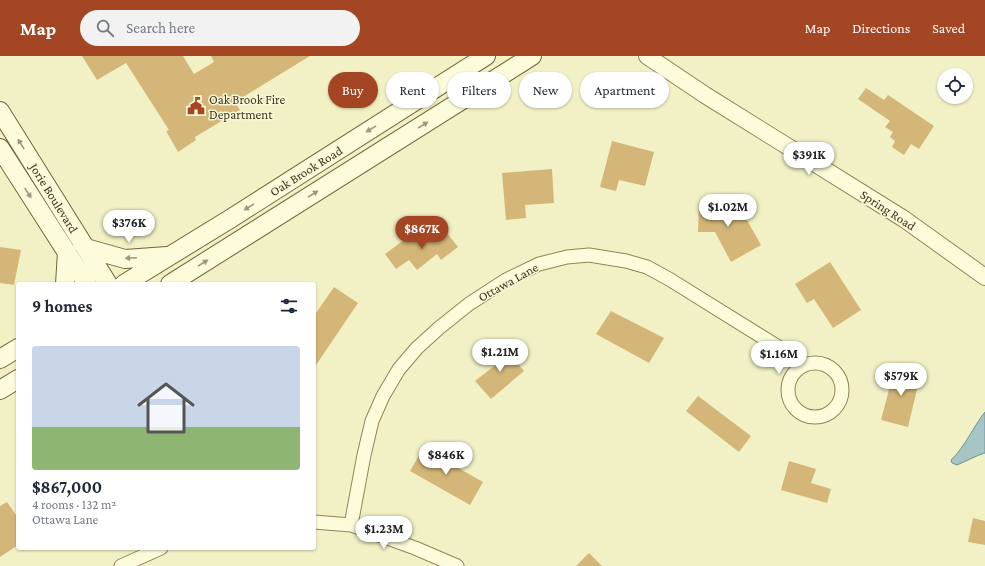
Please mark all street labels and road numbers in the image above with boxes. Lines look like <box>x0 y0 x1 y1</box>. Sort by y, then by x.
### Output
street label: Oak Brook Road <box>267 143 345 199</box>
street label: Jorie Boulevard <box>26 160 81 236</box>
street label: Spring Road <box>858 187 919 234</box>
street label: Ottawa Lane <box>475 259 541 305</box>

